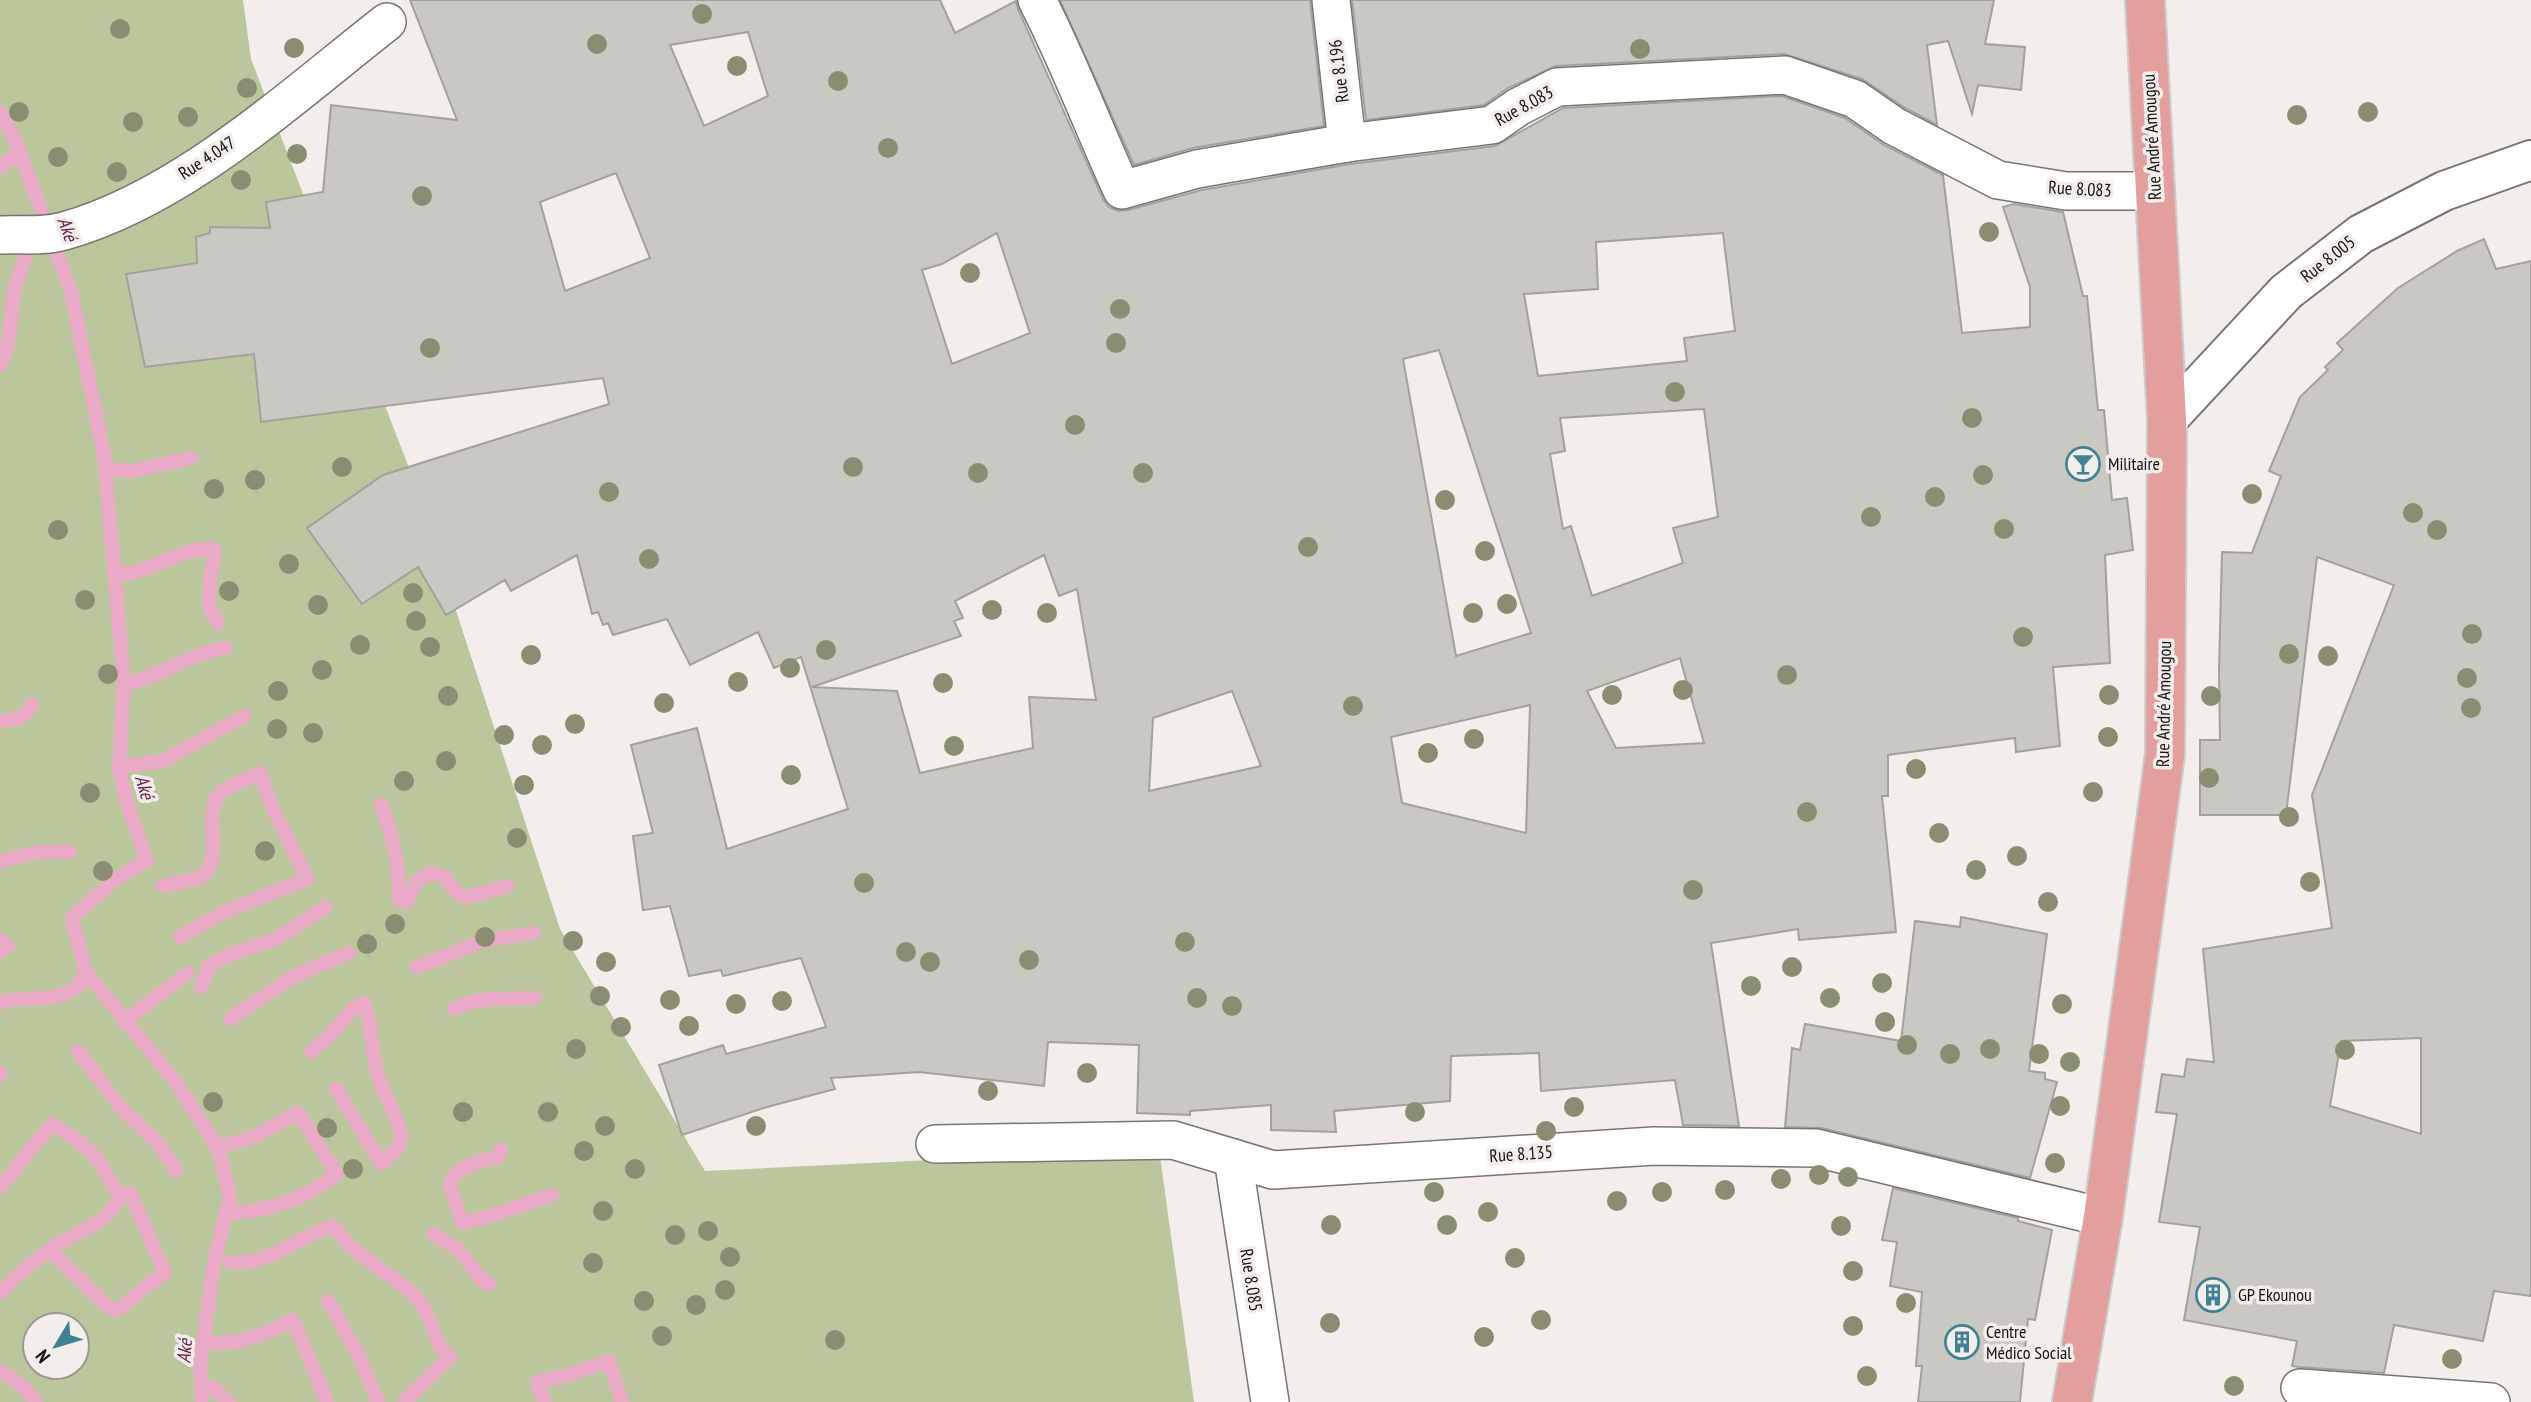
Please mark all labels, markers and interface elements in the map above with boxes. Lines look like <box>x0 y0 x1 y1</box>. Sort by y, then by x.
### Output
street label: Rue 8.196 <box>1323 38 1354 104</box>
street label: Rue André Amougou <box>2137 73 2166 201</box>
street label: Rue 8.083 <box>1490 80 1557 131</box>
street label: Rue 4.047 <box>174 131 240 184</box>
street label: Rue 8.083 <box>2048 175 2112 202</box>
water label: Aké <box>53 214 84 246</box>
street label: Rue 8.005 <box>2296 230 2360 287</box>
bar icon: Militaire <box>2064 445 2102 483</box>
place label: Militaire <box>2108 452 2160 475</box>
street label: Rue André Amougou <box>2151 641 2176 767</box>
water label: Aké <box>130 772 161 804</box>
street label: Rue 8.135 <box>1489 1140 1553 1167</box>
street label: Rue 8.085 <box>1235 1247 1268 1313</box>
building icon: GP Ekounou <box>2194 1276 2232 1314</box>
place label: GP Ekounou <box>2238 1283 2312 1306</box>
north arrow <box>21 1311 91 1381</box>
place label: Centre Médico Social <box>1986 1320 2072 1364</box>
building icon: Centre Médico Social <box>1943 1323 1981 1361</box>
water label: Aké <box>171 1336 197 1364</box>
text: N <box>30 1345 55 1368</box>

